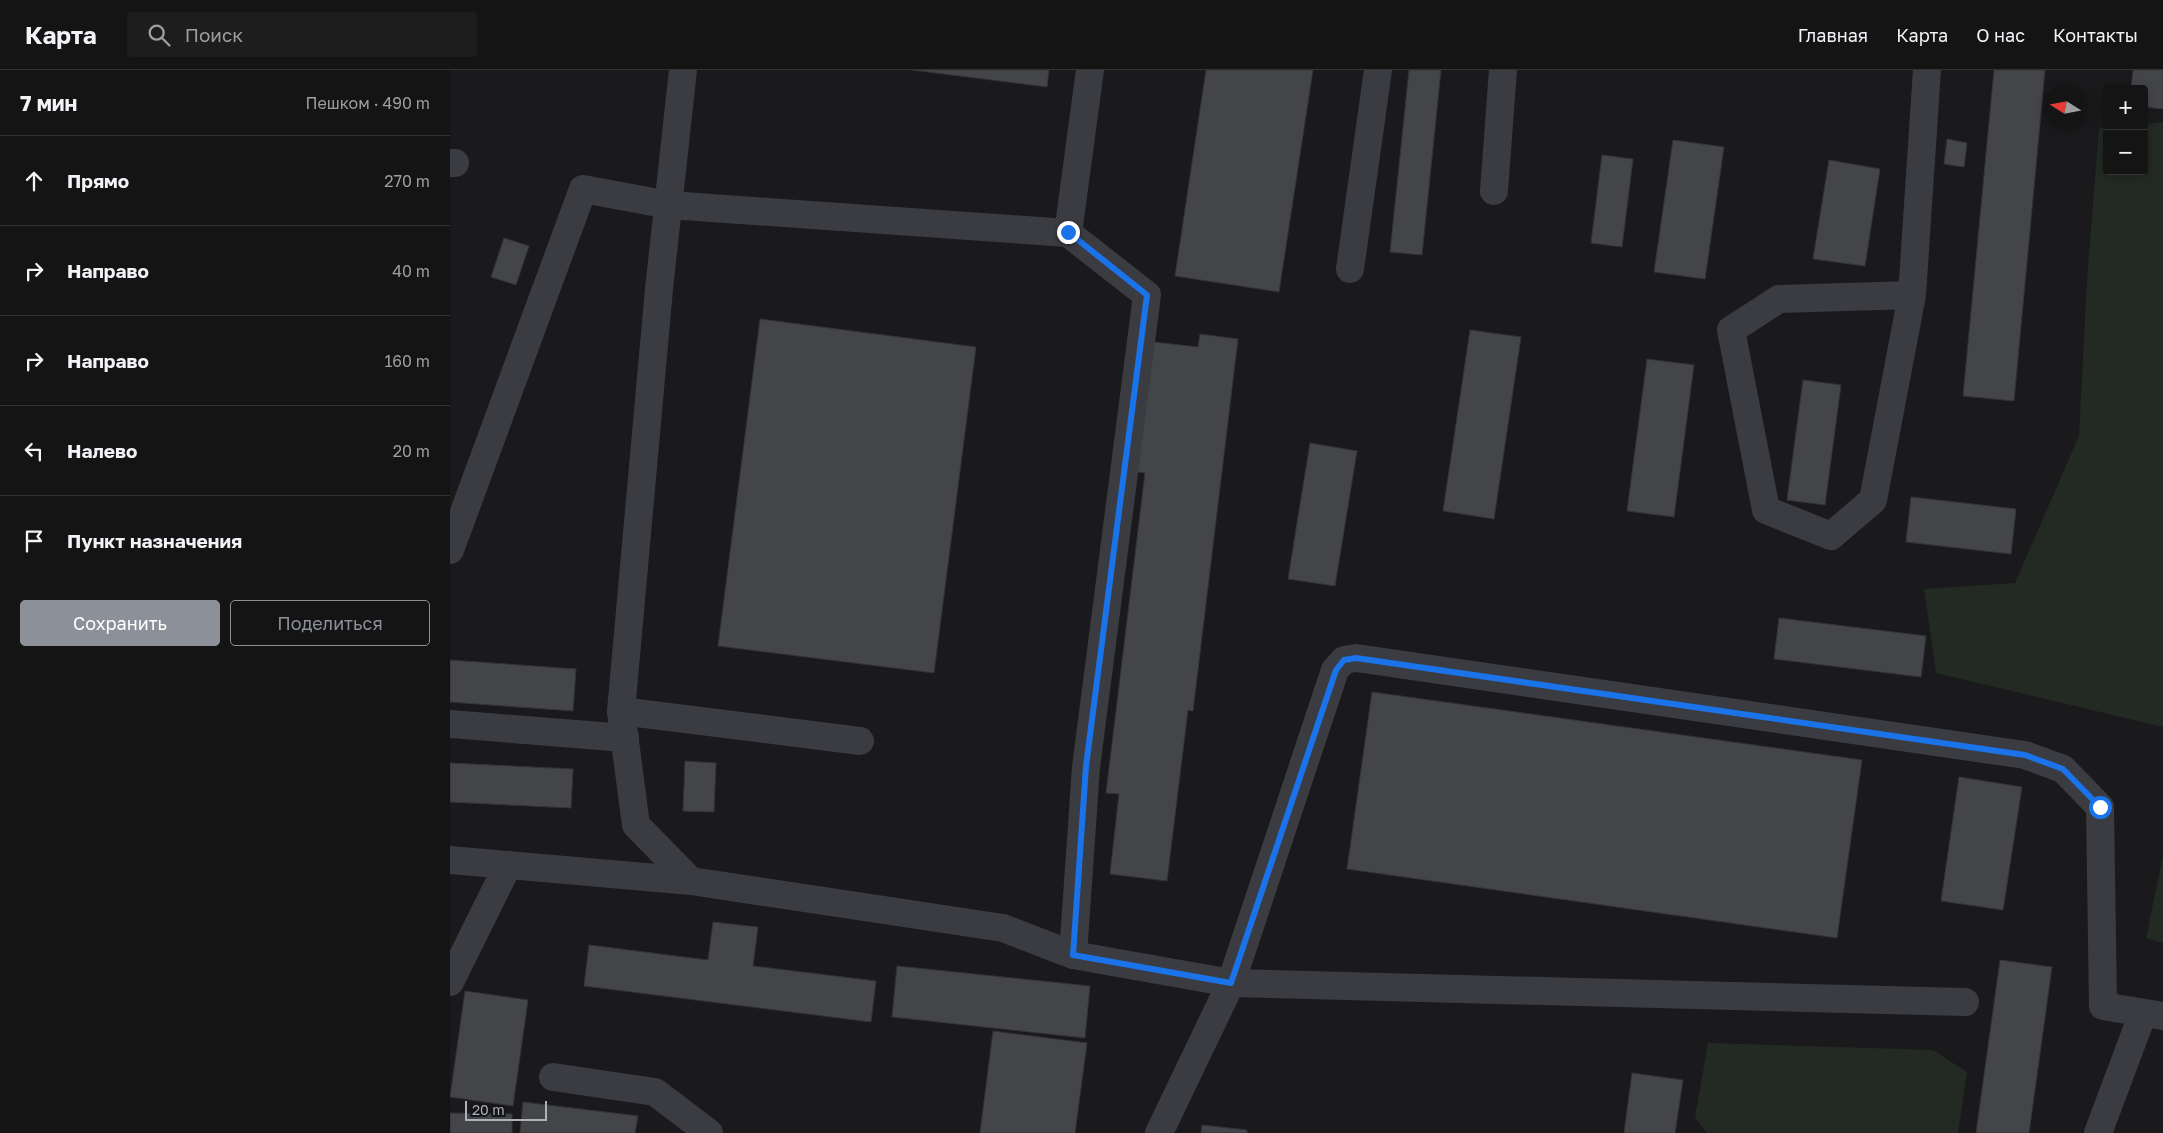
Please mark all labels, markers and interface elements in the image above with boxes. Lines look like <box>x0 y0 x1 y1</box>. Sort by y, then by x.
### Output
search box <box>127 12 477 57</box>
text: Карта <box>25 20 97 49</box>
icon: search <box>145 21 173 49</box>
text: Поиск <box>185 23 243 46</box>
text: Главная <box>1798 24 1868 46</box>
text: Карта <box>1896 24 1948 46</box>
text: О нас <box>1976 24 2025 46</box>
text: Контакты <box>2053 24 2138 46</box>
north arrow <box>2043 85 2088 130</box>
map controls <box>2103 85 2148 175</box>
button: + <box>2103 85 2148 130</box>
text: 7 мин <box>20 90 77 116</box>
text: Пешком · 490 m <box>305 93 430 113</box>
button: − <box>2103 130 2148 175</box>
icon: ahead <box>20 167 48 195</box>
text: Прямо <box>67 169 129 192</box>
text: 270 m <box>384 171 430 191</box>
route end <box>1057 221 1080 244</box>
icon: right <box>20 257 48 285</box>
text: Направо <box>67 259 149 282</box>
text: 40 m <box>392 261 430 281</box>
icon: right <box>20 347 48 375</box>
text: Направо <box>67 349 149 372</box>
text: 160 m <box>384 351 430 371</box>
icon: left <box>20 437 48 465</box>
text: Налево <box>67 439 137 462</box>
text: 20 m <box>393 441 430 461</box>
icon: arrive <box>20 527 48 555</box>
text: Пункт назначения <box>67 529 242 552</box>
button: Сохранить <box>20 600 220 646</box>
button: Поделиться <box>230 600 430 646</box>
route start <box>2089 796 2112 819</box>
scale bar <box>465 1098 548 1121</box>
text: 20 m <box>472 1101 505 1118</box>

